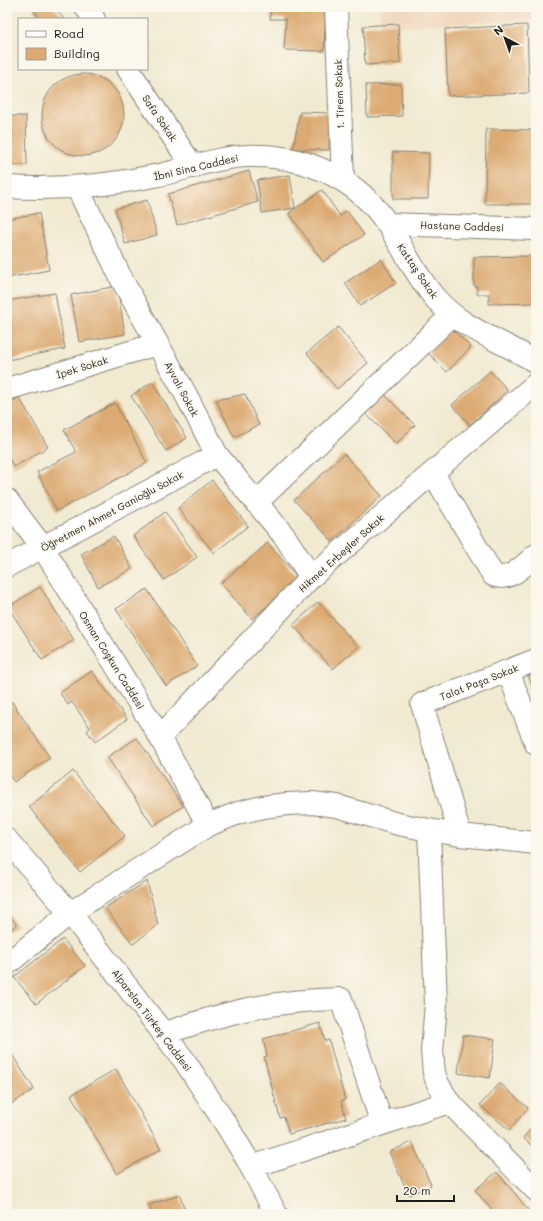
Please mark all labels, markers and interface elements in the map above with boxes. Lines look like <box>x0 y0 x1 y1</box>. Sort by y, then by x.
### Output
legend <box>18 18 148 70</box>
north arrow <box>485 18 525 58</box>
text: N <box>490 22 506 38</box>
text: Road <box>54 25 84 41</box>
text: Building <box>54 45 100 61</box>
street label: 1. Tirem Sokak <box>331 59 347 129</box>
street label: Safa Sokak <box>139 92 181 144</box>
street label: İbni Sina Caddesi <box>152 150 240 184</box>
street label: Hastane Caddesi <box>420 218 504 234</box>
street label: Kattaş Sokak <box>394 241 442 301</box>
street label: İpek Sokak <box>54 352 110 382</box>
street label: Ayvalı Sokak <box>162 359 202 419</box>
street label: Öğretmen Ahmet Ganioğlu Sokak <box>38 467 186 555</box>
street label: Hikmet Erbeşler Sokak <box>295 511 387 595</box>
street label: Osman Coşkun Caddesi <box>76 608 148 712</box>
street label: Talat Paşa Sokak <box>438 661 520 703</box>
street label: Alparslan Türkeş Caddesi <box>109 966 195 1074</box>
scale bar <box>397 1177 454 1203</box>
text: 20 m <box>403 1182 431 1198</box>

